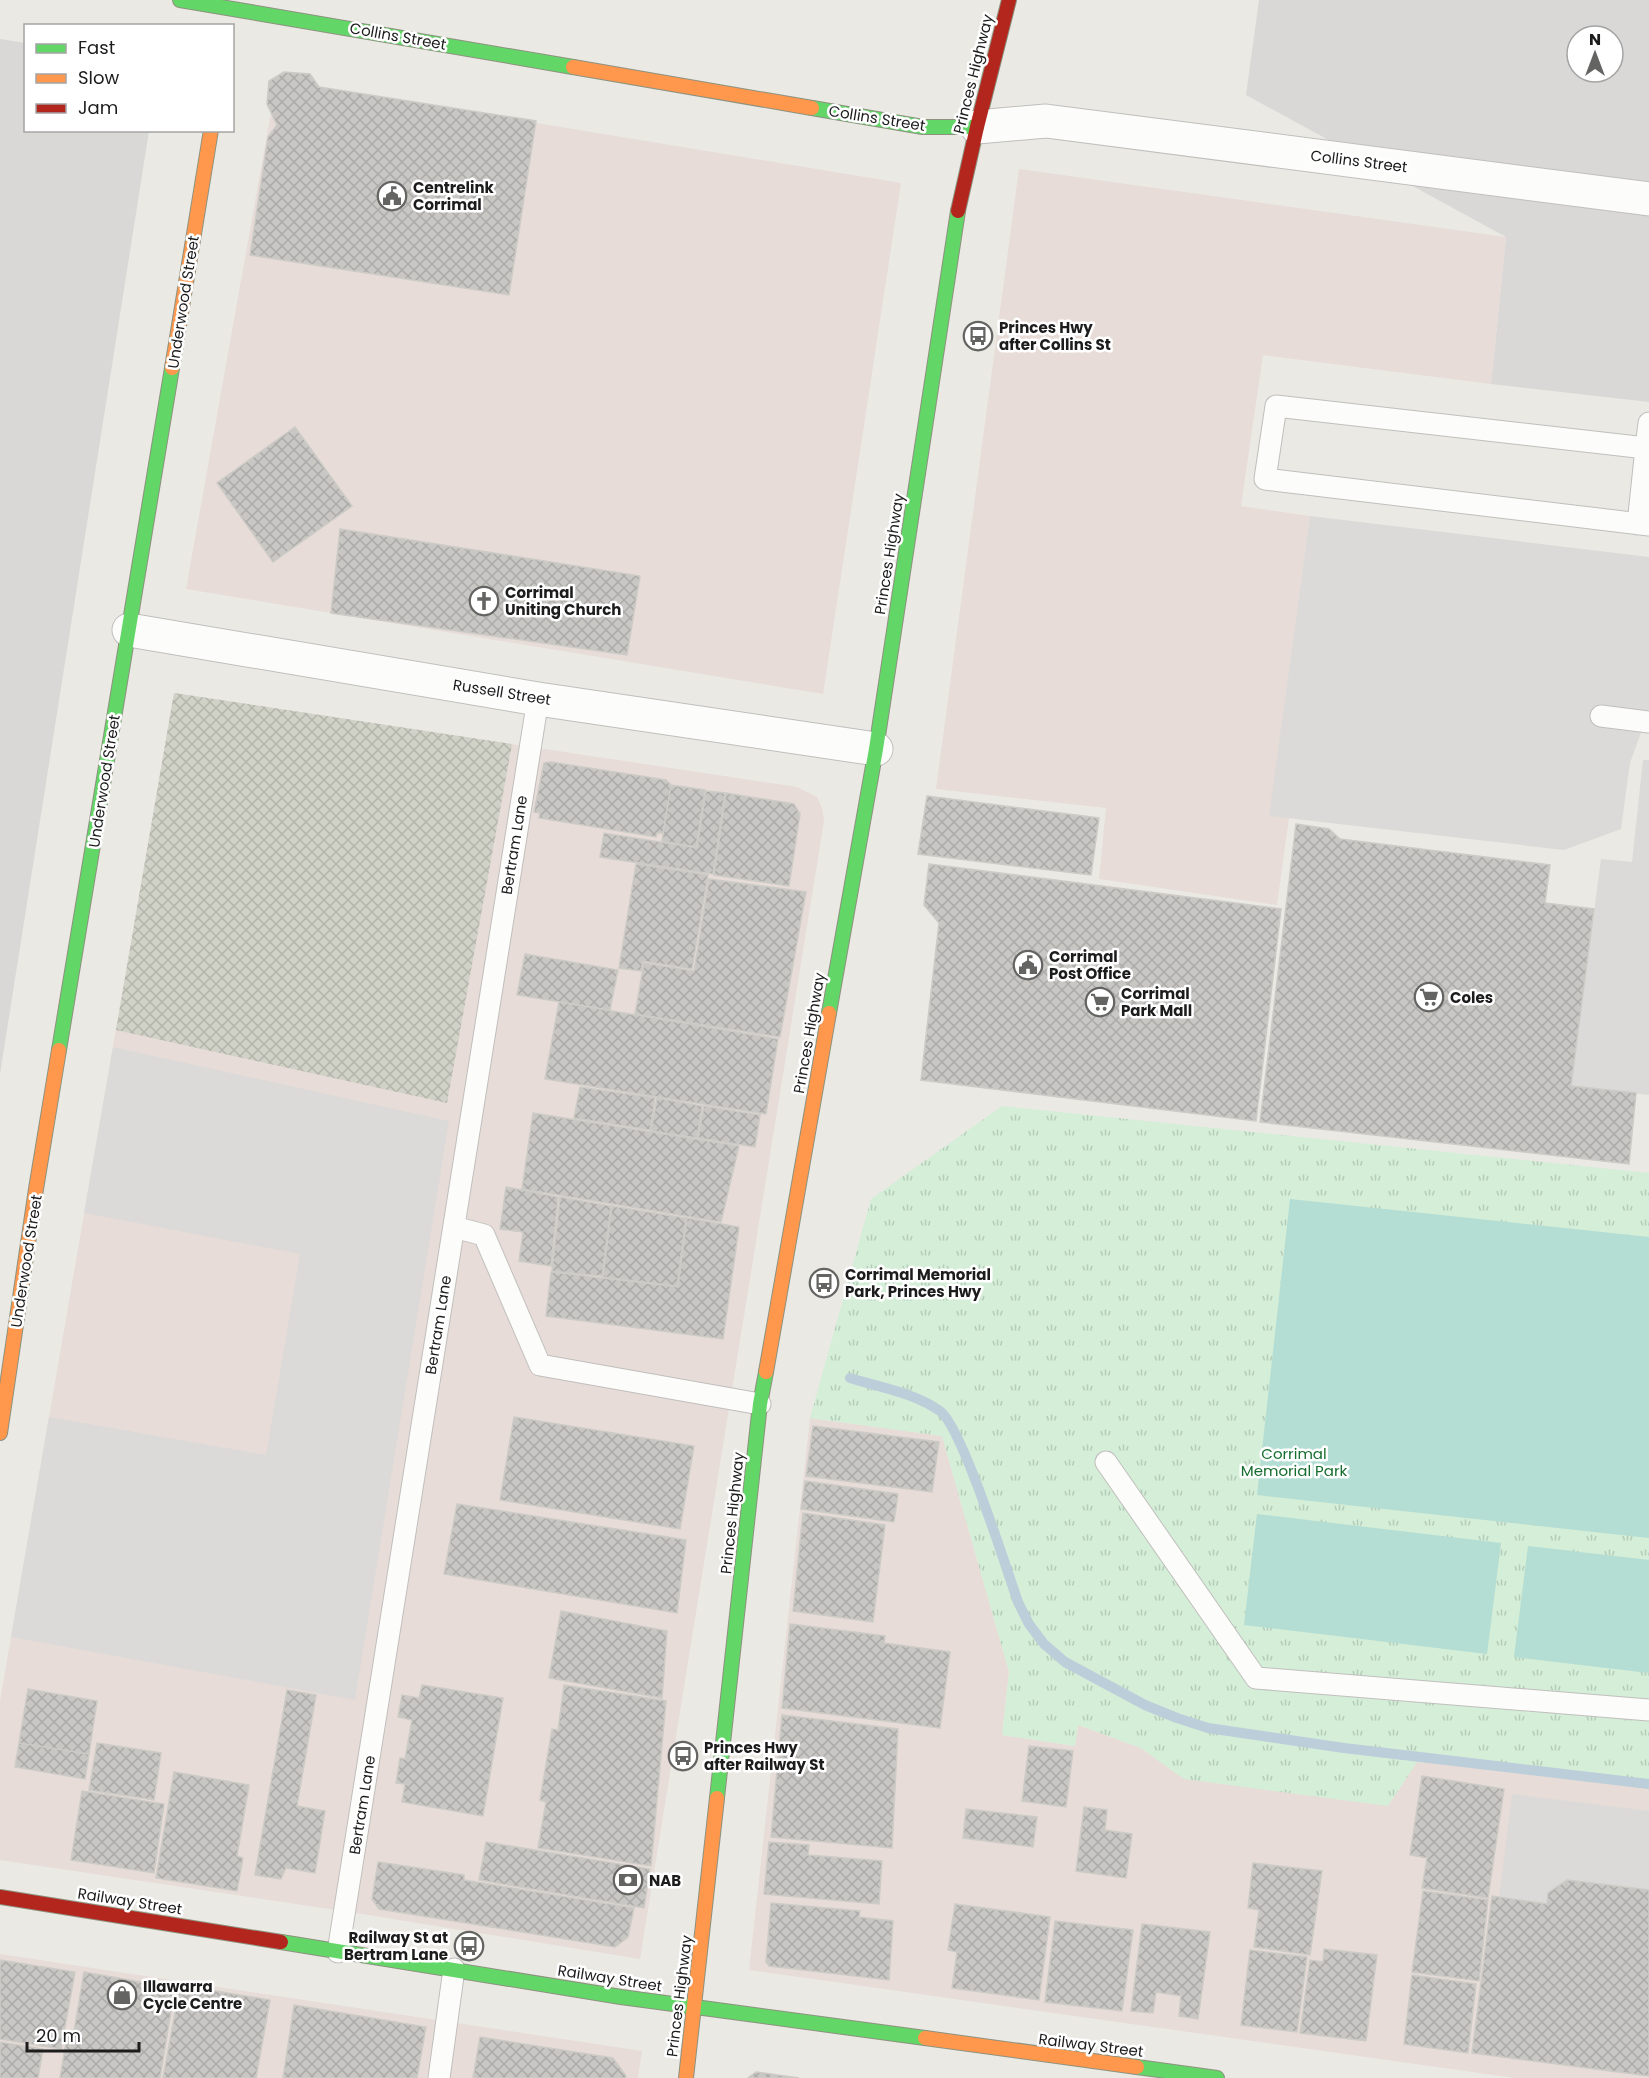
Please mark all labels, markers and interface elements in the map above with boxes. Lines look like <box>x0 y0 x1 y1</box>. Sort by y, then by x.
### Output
street label: Princes Highway <box>948 11 998 136</box>
street label: Collins Street <box>348 17 448 55</box>
legend <box>24 24 234 132</box>
north arrow <box>1565 24 1625 84</box>
text: N <box>1589 28 1601 51</box>
text: Fast <box>78 35 115 60</box>
text: Slow <box>78 65 120 90</box>
text: Jam <box>78 95 118 120</box>
street label: Collins Street <box>827 100 927 136</box>
street label: Collins Street <box>1309 145 1409 177</box>
place label: Centrelink Corrimal <box>413 177 494 215</box>
public building icon: Centrelink Corrimal <box>376 180 408 212</box>
street label: Underwood Street <box>162 234 204 370</box>
place label: Princes Hwy after Collins St <box>999 317 1111 355</box>
bus stop icon: Princes Hwy after Collins St <box>962 320 994 352</box>
street label: Princes Highway <box>869 491 909 616</box>
place label: Corrimal Uniting Church <box>505 582 621 620</box>
church icon: Corrimal Uniting Church <box>468 585 500 617</box>
street label: Russell Street <box>451 674 553 710</box>
street label: Underwood Street <box>83 713 125 849</box>
street label: Bertram Lane <box>496 794 532 896</box>
place label: Corrimal Post Office <box>1049 946 1131 984</box>
public building icon: Corrimal Post Office <box>1012 949 1044 981</box>
street label: Princes Highway <box>788 970 830 1095</box>
supermarket icon: Coles <box>1413 981 1445 1013</box>
place label: Corrimal Park Mall <box>1121 983 1192 1021</box>
supermarket icon: Corrimal Park Mall <box>1084 986 1116 1018</box>
place label: Coles <box>1450 987 1493 1008</box>
street label: Underwood Street <box>5 1193 47 1329</box>
place label: Corrimal Memorial Park, Princes Hwy <box>845 1264 991 1302</box>
bus stop icon: Corrimal Memorial Park, Princes Hwy <box>808 1267 840 1299</box>
street label: Bertram Lane <box>420 1274 456 1376</box>
park label: Corrimal Memorial Park <box>1241 1443 1348 1481</box>
street label: Princes Highway <box>715 1450 749 1575</box>
place label: Princes Hwy after Railway St <box>704 1737 824 1775</box>
bus stop icon: Princes Hwy after Railway St <box>667 1740 699 1772</box>
street label: Bertram Lane <box>344 1754 380 1856</box>
bank icon: NAB <box>612 1864 644 1896</box>
place label: NAB <box>649 1870 681 1891</box>
street label: Railway Street <box>76 1882 184 1920</box>
place label: Railway St at Bertram Lane <box>344 1927 448 1965</box>
bus stop icon: Railway St at Bertram Lane <box>453 1930 485 1962</box>
street label: Princes Highway <box>661 1933 697 2058</box>
street label: Railway Street <box>556 1959 664 1997</box>
place label: Illawarra Cycle Centre <box>143 1976 242 2014</box>
shop icon: Illawarra Cycle Centre <box>106 1979 138 2011</box>
scale bar <box>27 2015 140 2053</box>
text: 20 m <box>36 2023 81 2048</box>
street label: Railway Street <box>1037 2028 1145 2062</box>

